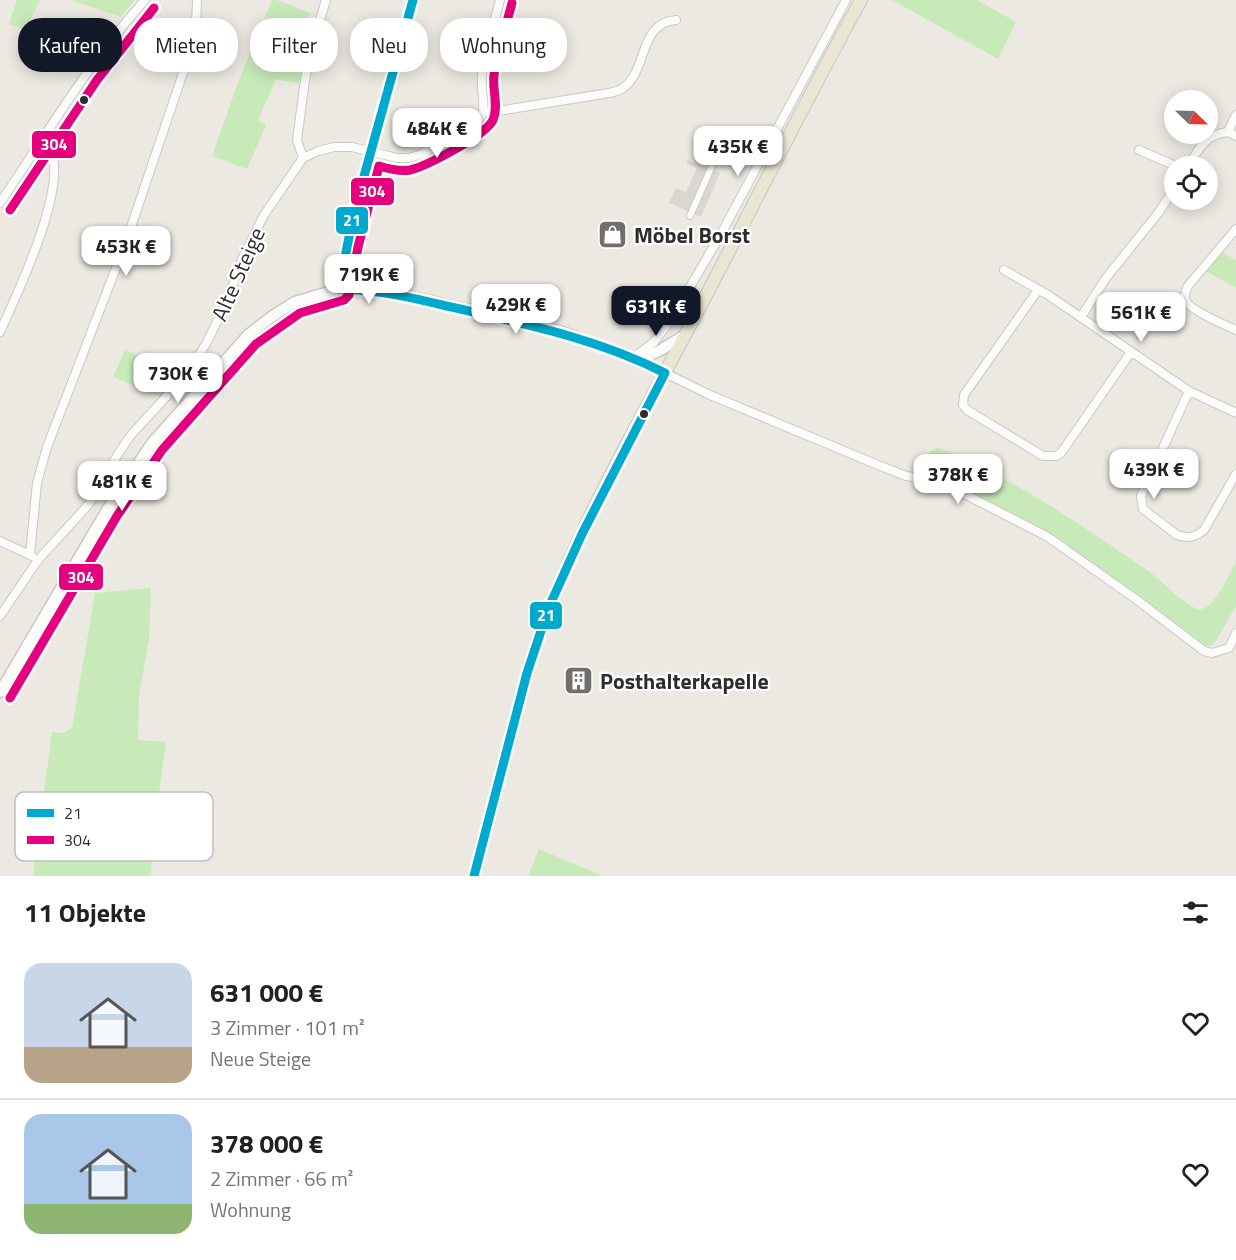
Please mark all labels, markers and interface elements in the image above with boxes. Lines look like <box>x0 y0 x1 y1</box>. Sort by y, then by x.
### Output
chip: Kaufen <box>18 18 122 72</box>
chip: Mieten <box>134 18 238 72</box>
chip: Filter <box>250 18 338 72</box>
chip: Neu <box>350 18 428 72</box>
chip: Wohnung <box>440 18 567 72</box>
north arrow <box>1164 90 1218 144</box>
map controls <box>1164 90 1218 210</box>
unlabelled marker <box>78 94 90 106</box>
pin: 484K € <box>388 108 486 159</box>
text: 484K € <box>406 112 468 143</box>
pin: 435K € <box>689 126 787 177</box>
line badge: 304 <box>31 130 77 159</box>
text: 435K € <box>707 130 769 161</box>
text: 304 <box>41 132 67 156</box>
button: locate <box>1164 156 1218 210</box>
line badge: 304 <box>350 177 395 206</box>
text: 304 <box>359 179 385 203</box>
line badge: 21 <box>335 206 369 235</box>
text: 21 <box>343 208 361 232</box>
place label: Möbel Borst <box>634 218 750 252</box>
shop icon: Möbel Borst <box>597 219 629 251</box>
street label: Alte Steige <box>202 222 274 326</box>
pin: 453K € <box>77 226 175 277</box>
text: 453K € <box>95 230 157 261</box>
pin: 719K € <box>320 254 418 305</box>
text: 719K € <box>338 258 400 289</box>
pin: 429K € <box>467 284 565 335</box>
pin: 631K € <box>607 286 705 337</box>
text: 429K € <box>485 288 547 319</box>
text: 631K € <box>625 290 687 321</box>
pin: 561K € <box>1092 292 1190 343</box>
text: 561K € <box>1110 296 1172 327</box>
pin: 730K € <box>129 353 227 404</box>
text: 730K € <box>147 357 209 388</box>
unlabelled marker <box>638 408 650 420</box>
pin: 439K € <box>1105 449 1203 500</box>
text: 439K € <box>1123 453 1185 484</box>
pin: 378K € <box>909 454 1007 505</box>
text: 378K € <box>927 458 989 489</box>
pin: 481K € <box>73 461 171 512</box>
text: 481K € <box>91 465 153 496</box>
line badge: 304 <box>58 563 104 591</box>
text: 304 <box>68 565 94 589</box>
line badge: 21 <box>529 601 563 630</box>
text: 21 <box>537 603 555 627</box>
place label: Posthalterkapelle <box>600 664 769 698</box>
building icon: Posthalterkapelle <box>563 665 595 697</box>
legend <box>15 792 213 861</box>
text: 21 <box>64 801 82 825</box>
text: 304 <box>64 828 91 852</box>
text: 11 Objekte <box>24 893 146 932</box>
icon: filters <box>1179 896 1212 929</box>
text: 631 000 € <box>210 973 323 1012</box>
icon: home <box>72 987 144 1059</box>
icon: heart <box>1179 1007 1212 1040</box>
text: 3 Zimmer · 101 m² <box>210 1012 365 1043</box>
text: Neue Steige <box>210 1043 311 1074</box>
text: 378 000 € <box>210 1124 323 1163</box>
icon: home <box>72 1138 144 1210</box>
icon: heart <box>1179 1158 1212 1191</box>
text: 2 Zimmer · 66 m² <box>210 1163 353 1194</box>
text: Wohnung <box>210 1194 291 1225</box>

